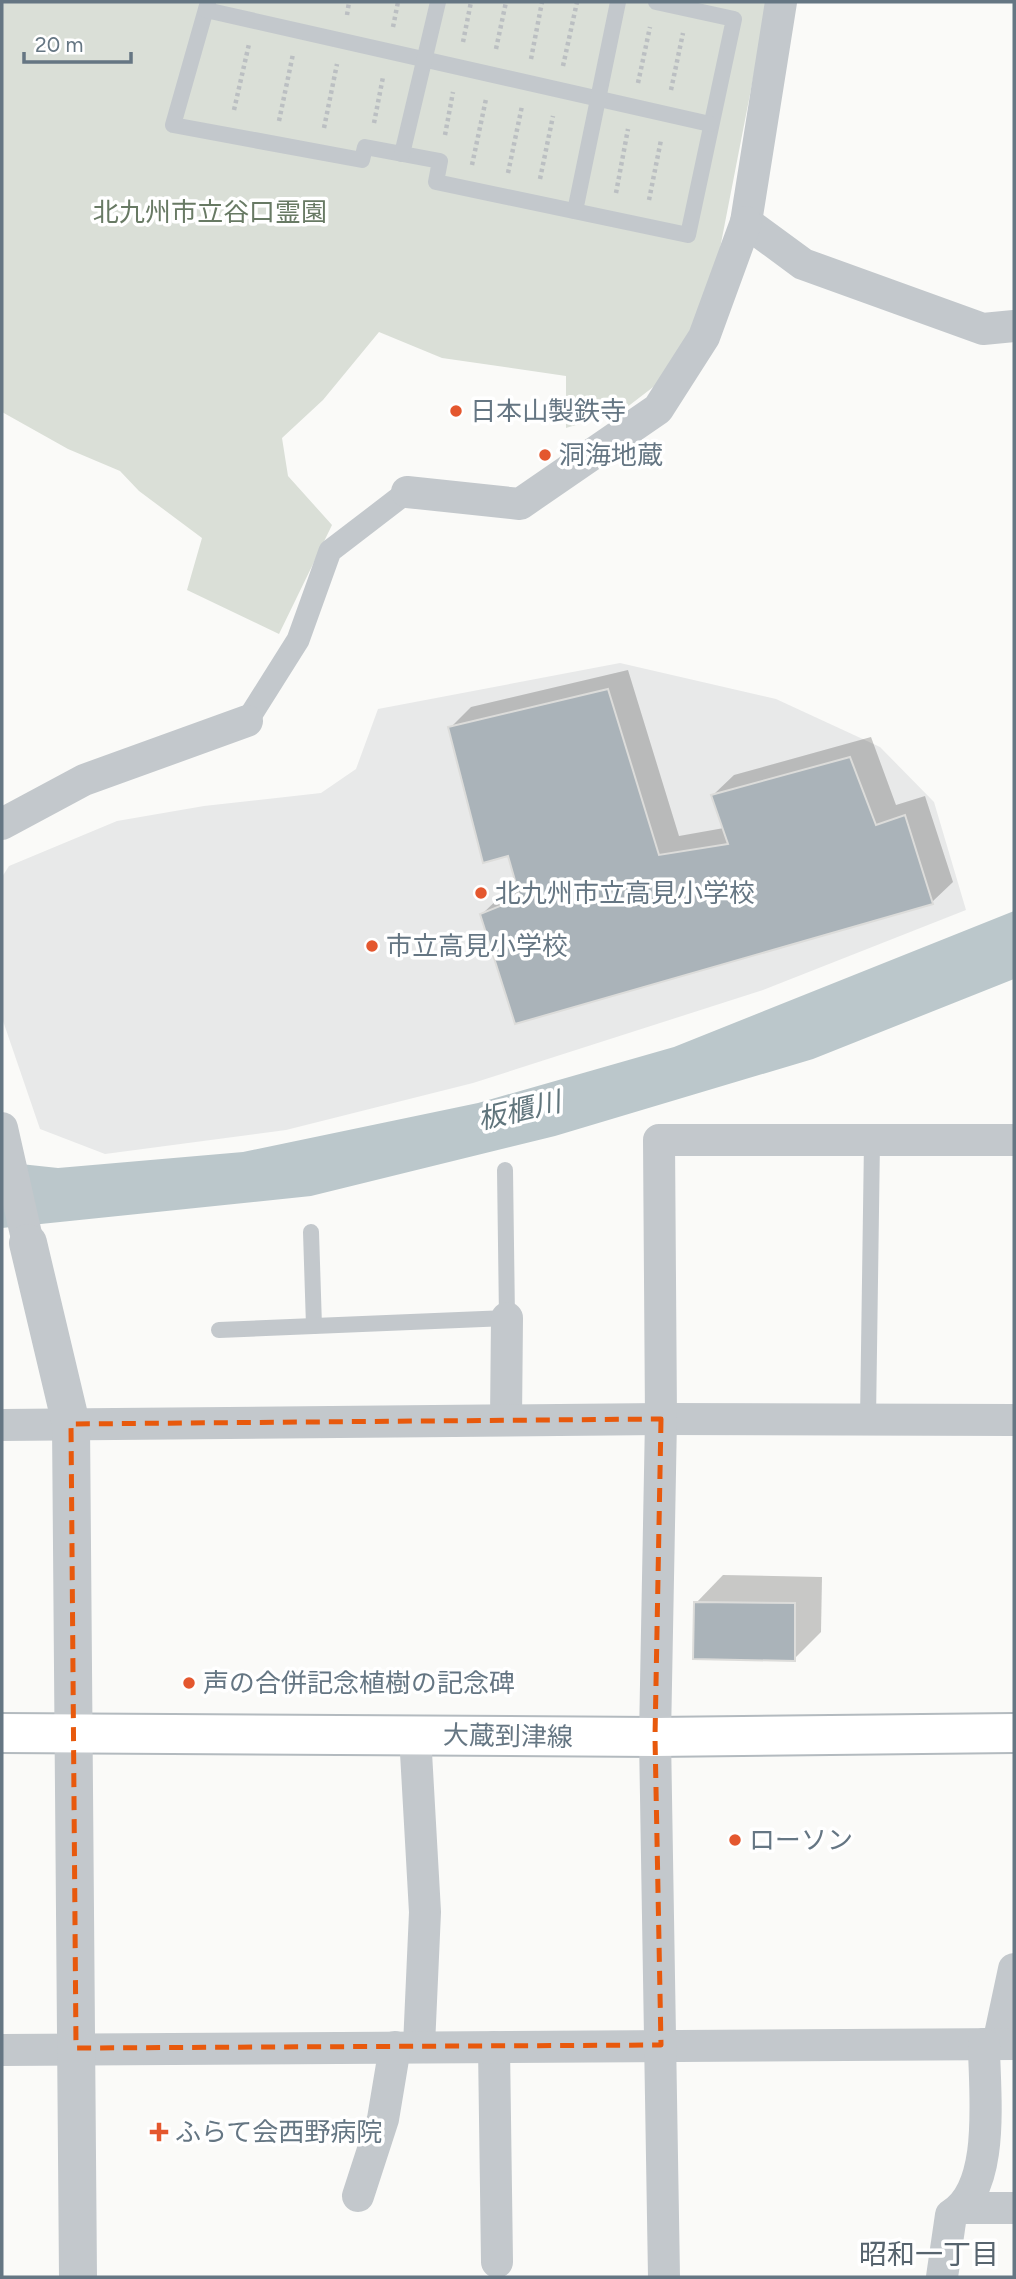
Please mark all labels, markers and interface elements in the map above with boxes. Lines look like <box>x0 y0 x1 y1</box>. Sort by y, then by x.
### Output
scale bar <box>24 21 131 65</box>
text: 20 m <box>35 32 83 57</box>
park label: 北九州市立谷口霊園 <box>93 196 327 228</box>
place label: 日本山製鉄寺 <box>470 395 626 427</box>
marker: 日本山製鉄寺 <box>448 403 464 419</box>
place label: 洞海地蔵 <box>559 439 663 471</box>
marker: 洞海地蔵 <box>537 447 553 463</box>
place label: 北九州市立高見小学校 <box>495 877 755 909</box>
marker: 北九州市立高見小学校 <box>473 885 489 901</box>
place label: 市立高見小学校 <box>386 930 568 962</box>
marker: 市立高見小学校 <box>364 938 380 954</box>
water label: 板櫃川 <box>474 1083 567 1136</box>
place label: 声の合併記念植樹の記念碑 <box>203 1667 515 1699</box>
marker: 声の合併記念植樹の記念碑 <box>181 1675 197 1691</box>
street label: 大蔵到津線 <box>443 1719 573 1753</box>
place label: ローソン <box>749 1824 853 1856</box>
marker: ローソン <box>727 1832 743 1848</box>
place label: ふらて会西野病院 <box>175 2116 382 2148</box>
marker: ふらて会西野病院 <box>149 2122 169 2142</box>
district label: 昭和一丁目 <box>859 2237 999 2271</box>

